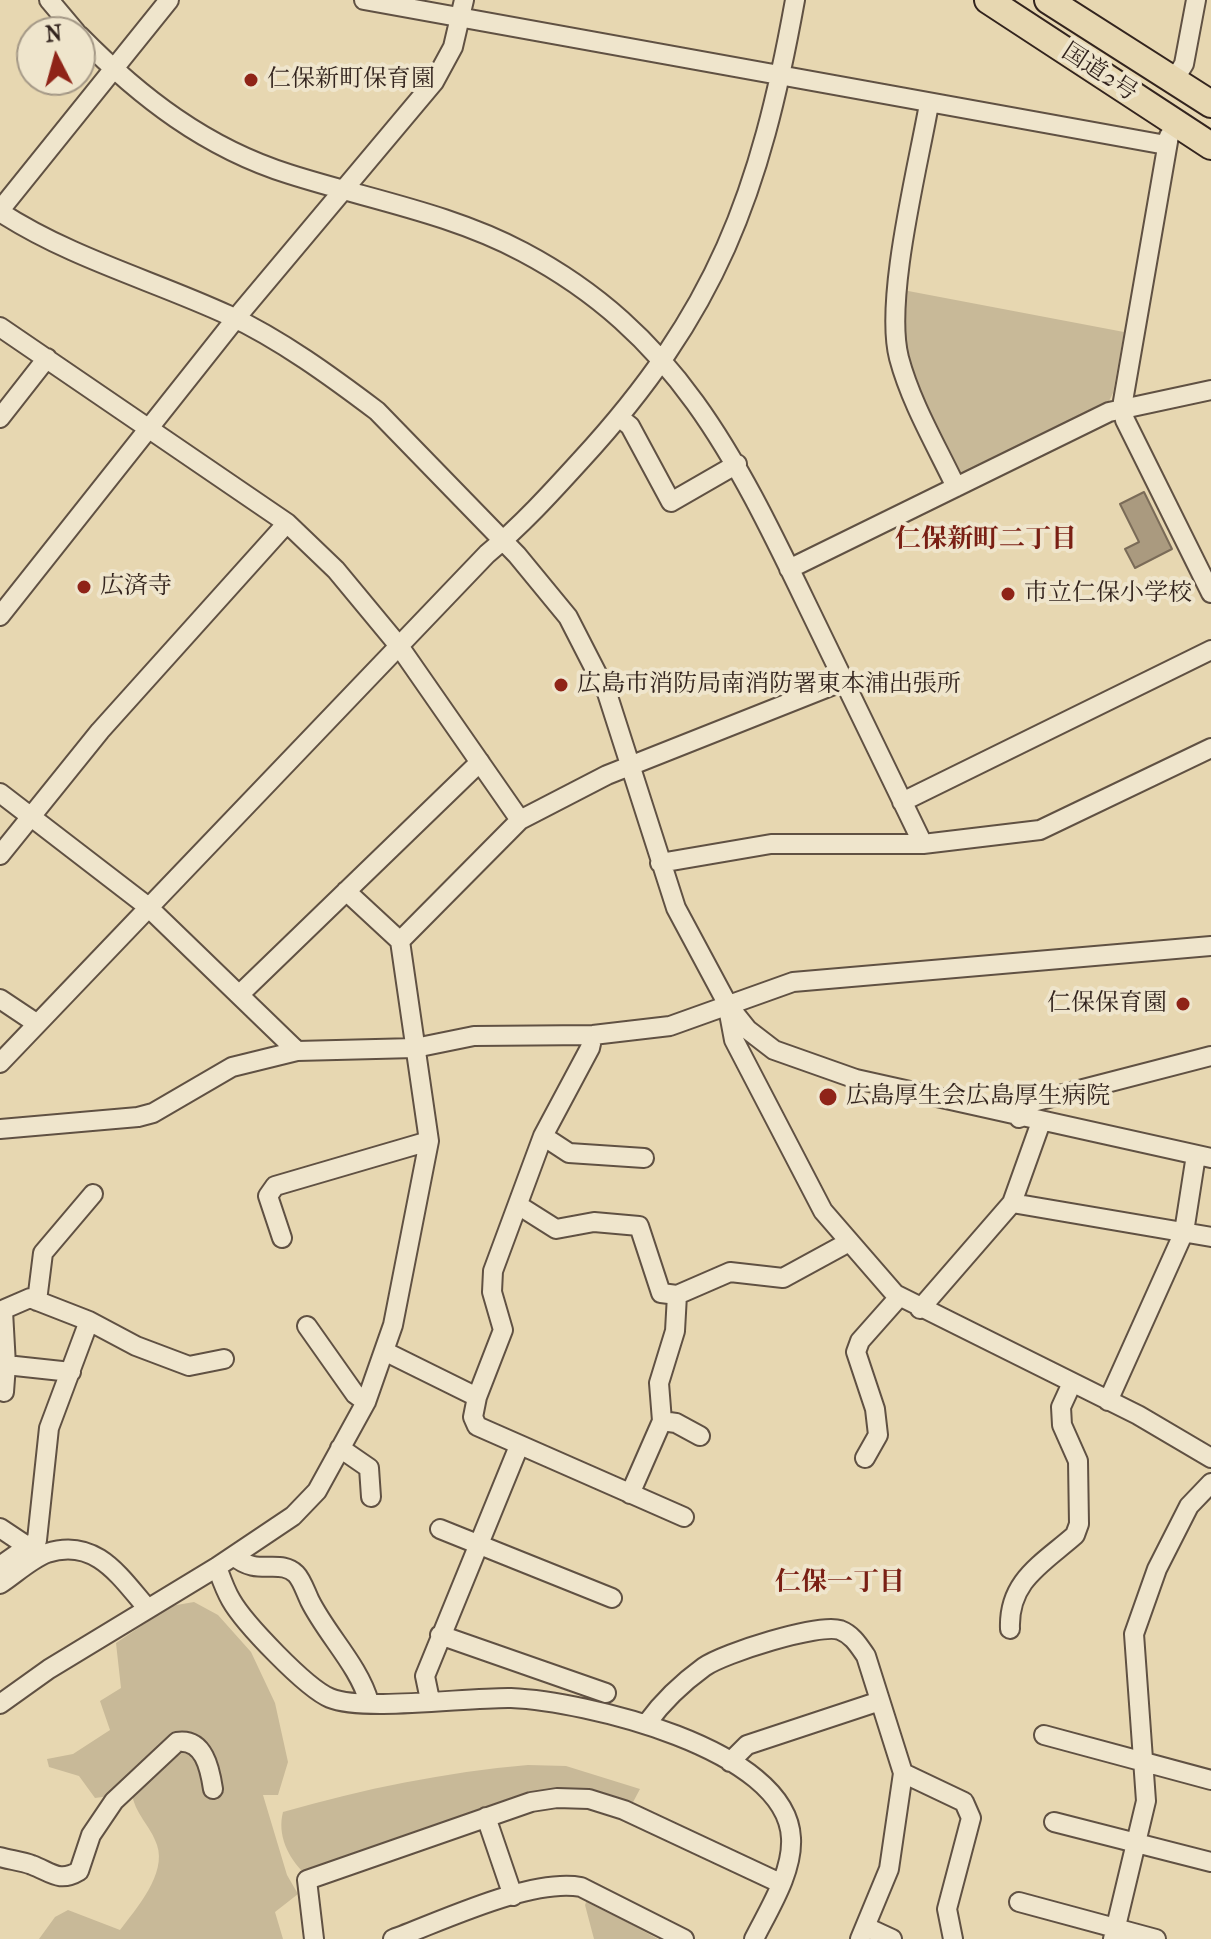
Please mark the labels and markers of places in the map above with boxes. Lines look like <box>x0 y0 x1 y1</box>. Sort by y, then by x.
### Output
place label: 仁保新町保育園 <box>267 66 435 94</box>
marker: 仁保新町保育園 <box>242 71 260 89</box>
place label: 広済寺 <box>100 573 172 601</box>
marker: 広済寺 <box>75 578 93 596</box>
place label: 市立仁保小学校 <box>1024 580 1192 608</box>
marker: 市立仁保小学校 <box>999 585 1017 603</box>
place label: 広島市消防局南消防署東本浦出張所 <box>577 671 961 699</box>
marker: 広島市消防局南消防署東本浦出張所 <box>552 676 570 694</box>
place label: 仁保保育園 <box>1047 990 1167 1018</box>
marker: 仁保保育園 <box>1174 995 1192 1013</box>
place label: 広島厚生会広島厚生病院 <box>846 1083 1110 1111</box>
marker: 広島厚生会広島厚生病院 <box>817 1086 839 1108</box>

